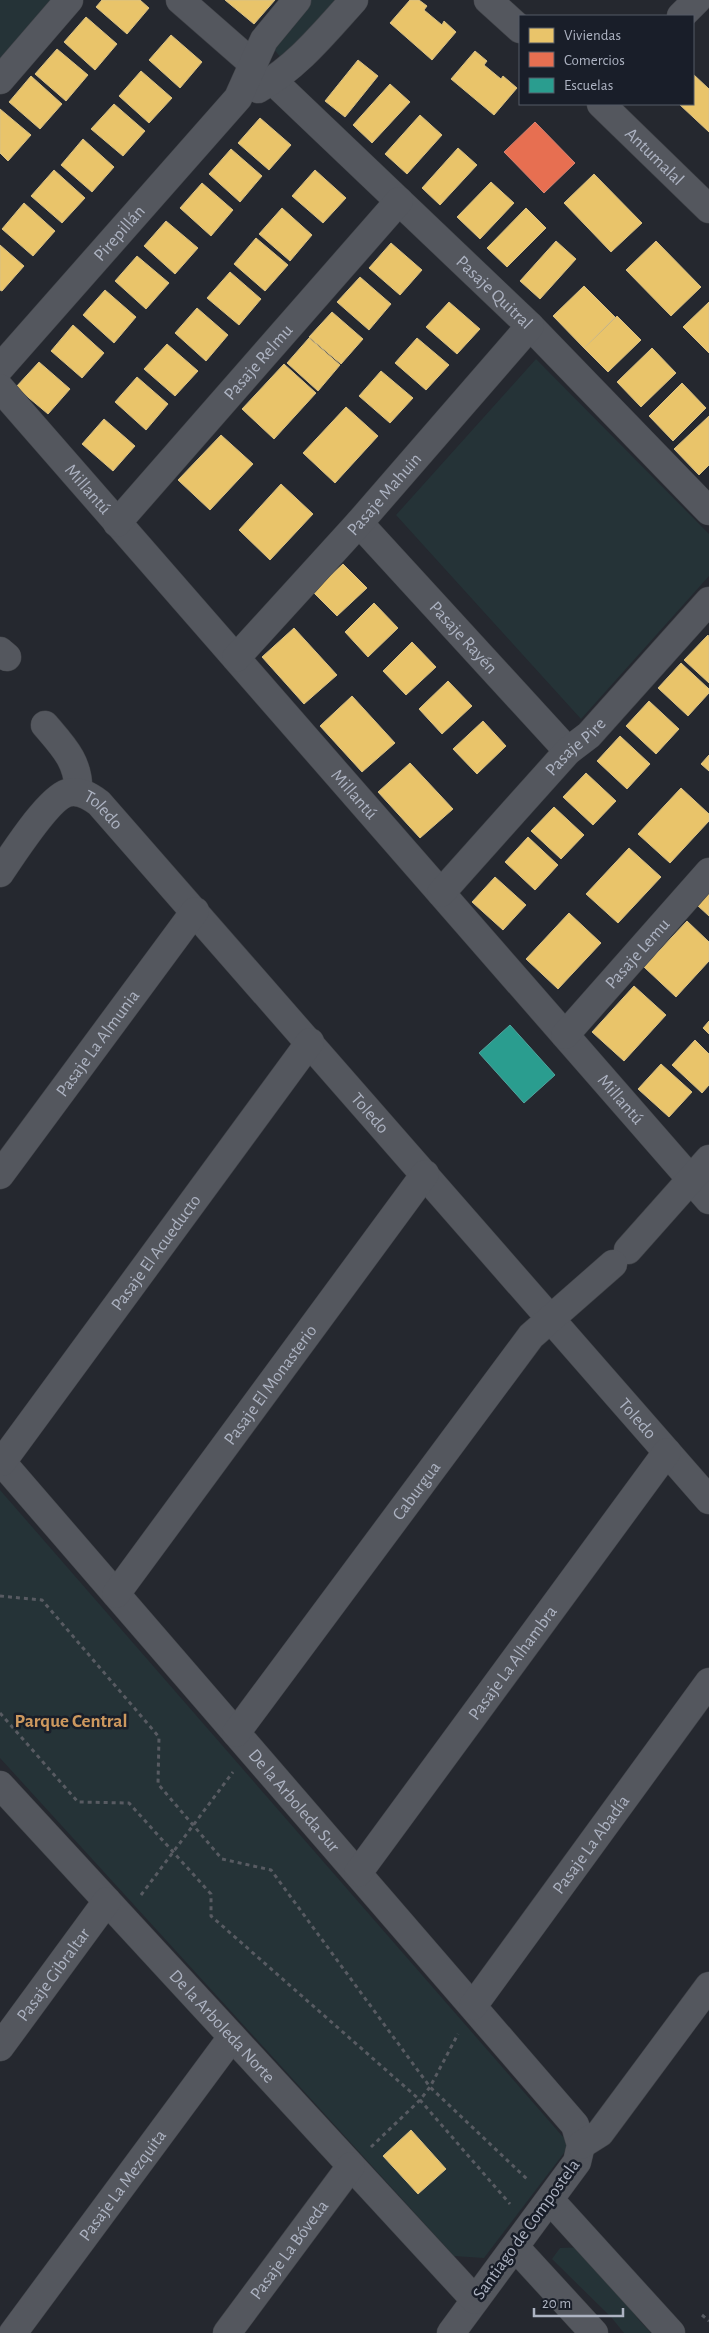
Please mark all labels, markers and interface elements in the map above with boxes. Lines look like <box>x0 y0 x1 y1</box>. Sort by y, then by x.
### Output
legend <box>519 15 694 105</box>
text: Viviendas <box>564 28 621 43</box>
text: Comercios <box>564 53 625 68</box>
text: Escuelas <box>564 78 613 93</box>
street label: Antumalal <box>621 125 687 189</box>
street label: Pirepillán <box>91 202 149 265</box>
street label: Pasaje Quitral <box>452 253 535 333</box>
street label: Pasaje Relmu <box>221 321 296 404</box>
street label: Pasaje Mahuin <box>344 450 425 539</box>
street label: Millantú <box>61 461 114 518</box>
street label: Pasaje Rayén <box>426 598 500 678</box>
street label: Pasaje Pire <box>542 715 610 780</box>
street label: Millantú <box>327 766 380 823</box>
street label: Toledo <box>81 788 126 833</box>
street label: Pasaje Lemu <box>602 915 674 993</box>
street label: Pasaje La Almunia <box>53 987 143 1100</box>
street label: Millantú <box>594 1071 647 1128</box>
street label: Toledo <box>347 1090 392 1137</box>
street label: Pasaje El Acueducto <box>108 1192 205 1314</box>
street label: Pasaje El Monasterio <box>221 1322 321 1449</box>
street label: Toledo <box>614 1395 659 1443</box>
street label: Caburgua <box>389 1458 444 1524</box>
street label: Pasaje La Alhambra <box>465 1603 561 1724</box>
district label: Parque Central <box>15 1712 127 1731</box>
street label: De la Arboleda Sur <box>244 1746 343 1856</box>
street label: Pasaje La Abadía <box>550 1792 633 1898</box>
street label: Pasaje Gibraltar <box>14 1925 94 2025</box>
street label: De la Arboleda Norte <box>165 1967 278 2087</box>
street label: Pasaje La Mezquita <box>76 2127 170 2245</box>
street label: Santiago de Compostela <box>470 2156 584 2303</box>
street label: Pasaje La Bóveda <box>247 2197 332 2303</box>
scale bar <box>534 2286 623 2318</box>
text: 20 m <box>542 2296 571 2311</box>

